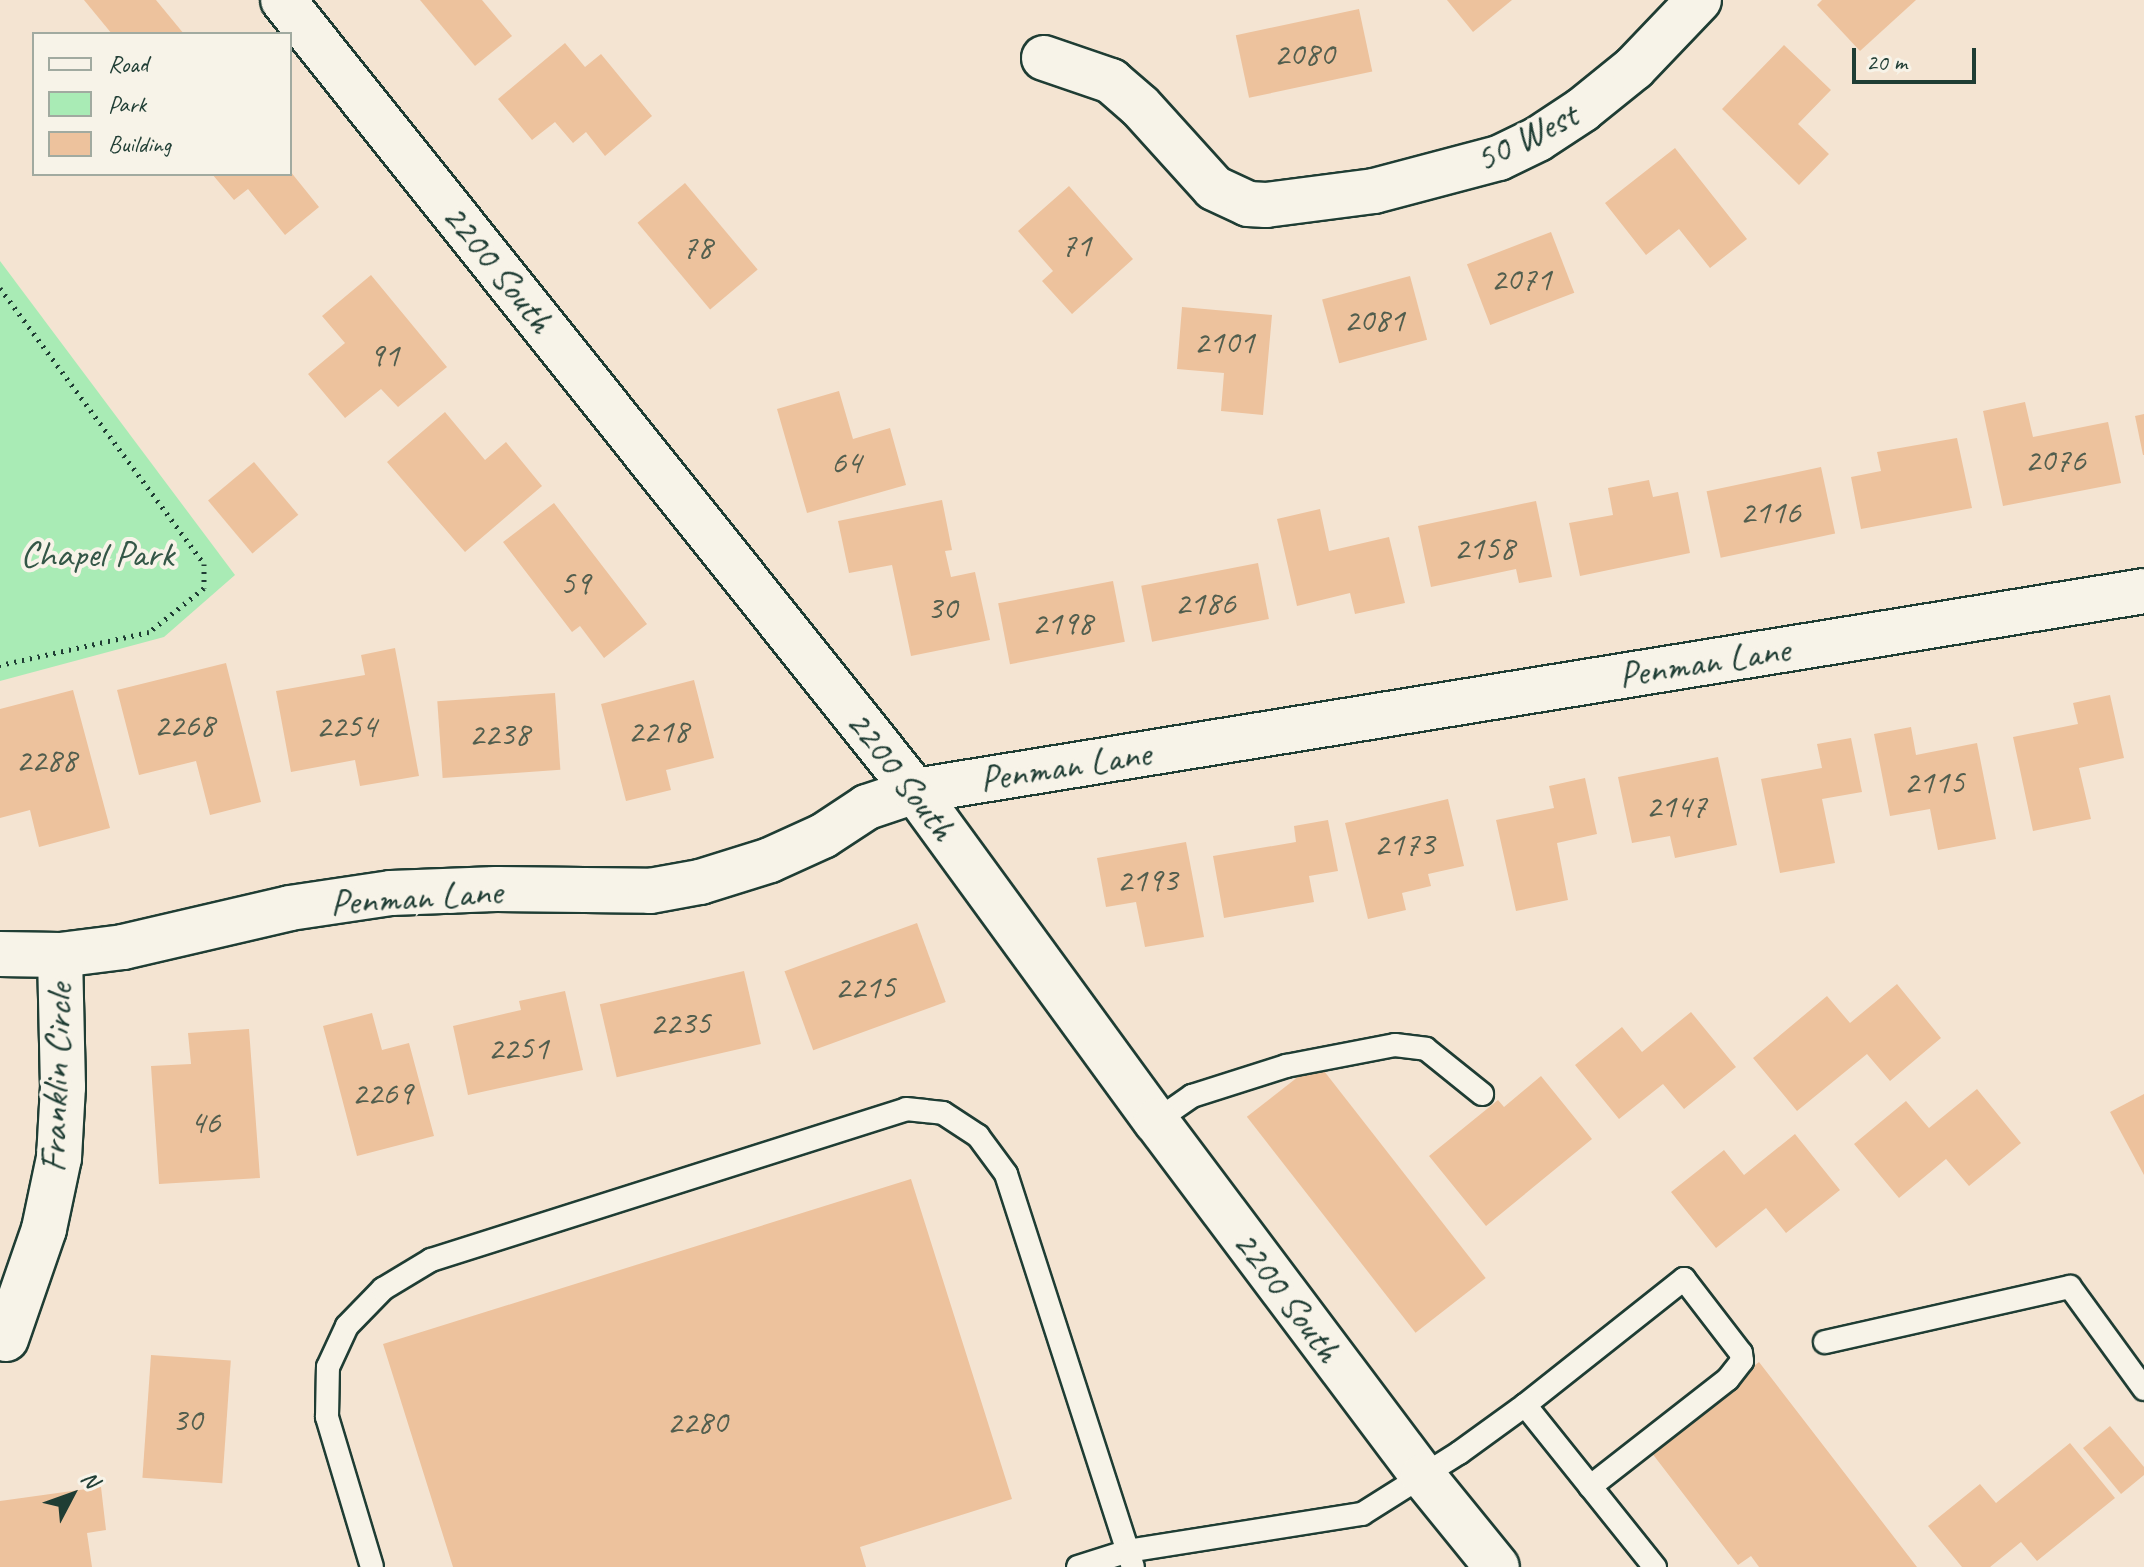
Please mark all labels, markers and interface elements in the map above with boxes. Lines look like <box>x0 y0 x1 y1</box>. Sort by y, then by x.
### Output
legend <box>32 32 292 176</box>
scale bar <box>1856 32 1980 82</box>
house number: 2080 <box>1273 34 1335 74</box>
text: 20 m <box>1866 47 1907 77</box>
text: Road <box>108 49 148 79</box>
text: Park <box>108 89 146 119</box>
street label: 50 West <box>1467 92 1585 182</box>
text: Building <box>108 129 171 159</box>
street label: 2200 South <box>432 194 564 342</box>
house number: 71 <box>1061 225 1091 265</box>
house number: 78 <box>682 227 712 267</box>
house number: 2071 <box>1490 259 1552 299</box>
house number: 2081 <box>1343 300 1405 340</box>
house number: 2101 <box>1193 322 1255 362</box>
house number: 91 <box>369 335 399 375</box>
house number: 2076 <box>2024 440 2086 480</box>
house number: 64 <box>831 442 861 482</box>
house number: 2116 <box>1739 492 1801 532</box>
house number: 2158 <box>1453 528 1515 568</box>
park label: Chapel Park <box>20 531 174 577</box>
house number: 59 <box>560 563 590 603</box>
house number: 2186 <box>1174 583 1236 623</box>
house number: 30 <box>927 588 957 628</box>
house number: 2198 <box>1031 603 1093 643</box>
street label: Penman Lane <box>1615 626 1793 698</box>
street label: 2200 South <box>836 701 966 849</box>
house number: 2268 <box>153 705 215 745</box>
house number: 2254 <box>315 706 377 746</box>
house number: 2218 <box>627 711 689 751</box>
house number: 2238 <box>468 714 530 754</box>
street label: Penman Lane <box>976 730 1154 802</box>
house number: 2288 <box>15 740 77 780</box>
house number: 2115 <box>1903 762 1965 802</box>
house number: 2147 <box>1645 786 1707 826</box>
house number: 2173 <box>1373 824 1435 864</box>
house number: 2193 <box>1116 860 1178 900</box>
street label: Penman Lane <box>328 868 504 926</box>
house number: 2215 <box>834 967 896 1007</box>
street label: Franklin Circle <box>30 983 82 1173</box>
house number: 2235 <box>649 1003 711 1043</box>
house number: 2251 <box>487 1028 549 1068</box>
house number: 2269 <box>351 1073 413 1113</box>
house number: 46 <box>190 1102 220 1142</box>
street label: 2200 South <box>1223 1221 1351 1371</box>
house number: 30 <box>172 1400 202 1440</box>
house number: 2280 <box>666 1402 728 1442</box>
north arrow <box>32 1455 112 1535</box>
text: N <box>75 1465 105 1494</box>

